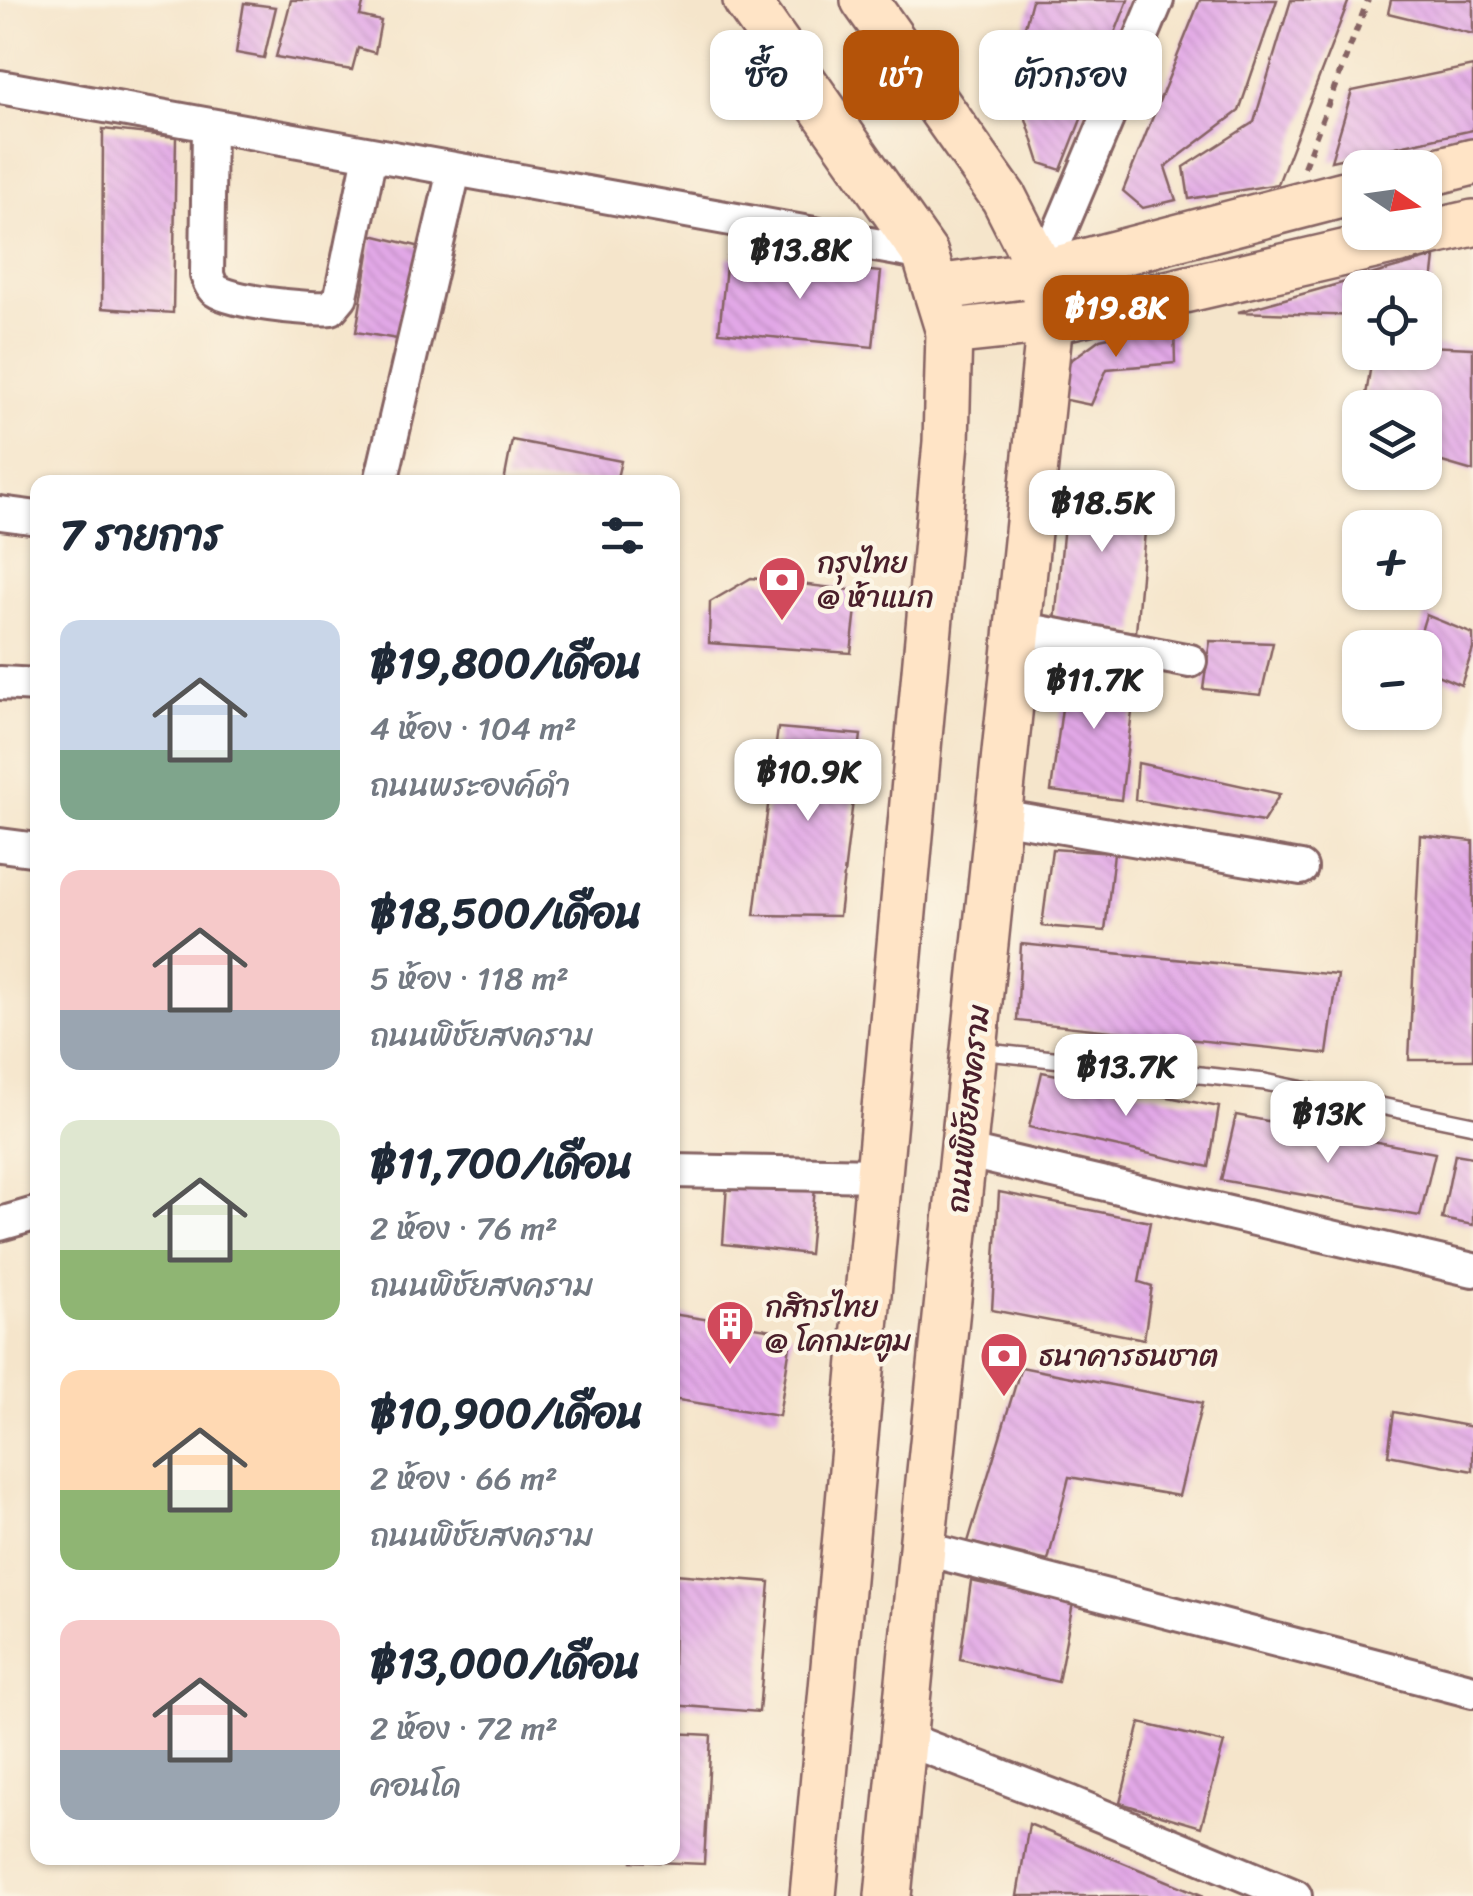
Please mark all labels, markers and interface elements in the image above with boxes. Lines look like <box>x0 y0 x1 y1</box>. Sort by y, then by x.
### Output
chip: ซื้อ <box>710 30 823 120</box>
chip: เช่า <box>843 30 959 120</box>
chip: ตัวกรอง <box>979 30 1162 120</box>
north arrow <box>1342 150 1442 250</box>
map controls <box>1342 150 1442 730</box>
pin: ฿13.8K <box>719 217 881 302</box>
text: ฿13.8K <box>750 221 850 278</box>
button: locate <box>1342 270 1442 370</box>
pin: ฿19.8K <box>1035 275 1197 360</box>
text: ฿19.8K <box>1065 279 1167 336</box>
button: layers <box>1342 390 1442 490</box>
pin: ฿18.5K <box>1021 470 1183 555</box>
text: ฿18.5K <box>1051 474 1153 531</box>
text: 7 รายการ <box>60 498 222 572</box>
icon: filters <box>595 508 650 563</box>
button: + <box>1342 510 1442 610</box>
place label: กรุงไทย @ ห้าแบก <box>817 536 934 624</box>
bank icon: กรุงไทย @ ห้าแบก <box>756 554 808 622</box>
text: ฿19,800/เดือน <box>370 626 642 700</box>
button: − <box>1342 630 1442 730</box>
pin: ฿11.7K <box>1013 647 1175 732</box>
text: ฿11.7K <box>1046 651 1142 708</box>
icon: home <box>140 660 260 780</box>
text: 4 ห้อง · 104 m² <box>370 700 577 757</box>
pin: ฿10.9K <box>727 739 889 824</box>
text: ฿10.9K <box>756 743 860 800</box>
text: ถนนพระองค์ดำ <box>370 757 571 814</box>
text: ฿18,500/เดือน <box>370 876 642 950</box>
icon: home <box>140 910 260 1030</box>
text: 5 ห้อง · 118 m² <box>370 950 569 1007</box>
street label: ถนนพิชัยสงคราม <box>930 1002 1006 1216</box>
text: ถนนพิชัยสงคราม <box>370 1007 593 1064</box>
pin: ฿13.7K <box>1045 1034 1207 1119</box>
text: ฿13.7K <box>1076 1038 1176 1095</box>
pin: ฿13K <box>1269 1081 1387 1166</box>
text: ฿13K <box>1292 1085 1364 1142</box>
text: ฿11,700/เดือน <box>370 1126 633 1200</box>
icon: home <box>140 1160 260 1280</box>
text: 2 ห้อง · 76 m² <box>370 1200 558 1257</box>
text: ถนนพิชัยสงคราม <box>370 1257 593 1314</box>
place label: กสิกรไทย @ โคกมะตูม <box>765 1280 912 1368</box>
building icon: กสิกรไทย @ โคกมะตูม <box>704 1298 756 1366</box>
place label: ธนาคารธนชาต <box>1039 1329 1218 1383</box>
bank icon: ธนาคารธนชาต <box>978 1330 1030 1398</box>
text: ฿10,900/เดือน <box>370 1376 643 1450</box>
icon: home <box>140 1410 260 1530</box>
text: 2 ห้อง · 66 m² <box>370 1450 557 1507</box>
text: ถนนพิชัยสงคราม <box>370 1507 593 1564</box>
text: ฿13,000/เดือน <box>370 1626 640 1700</box>
icon: home <box>140 1660 260 1780</box>
text: 2 ห้อง · 72 m² <box>370 1700 558 1757</box>
text: คอนโด <box>370 1757 460 1814</box>

